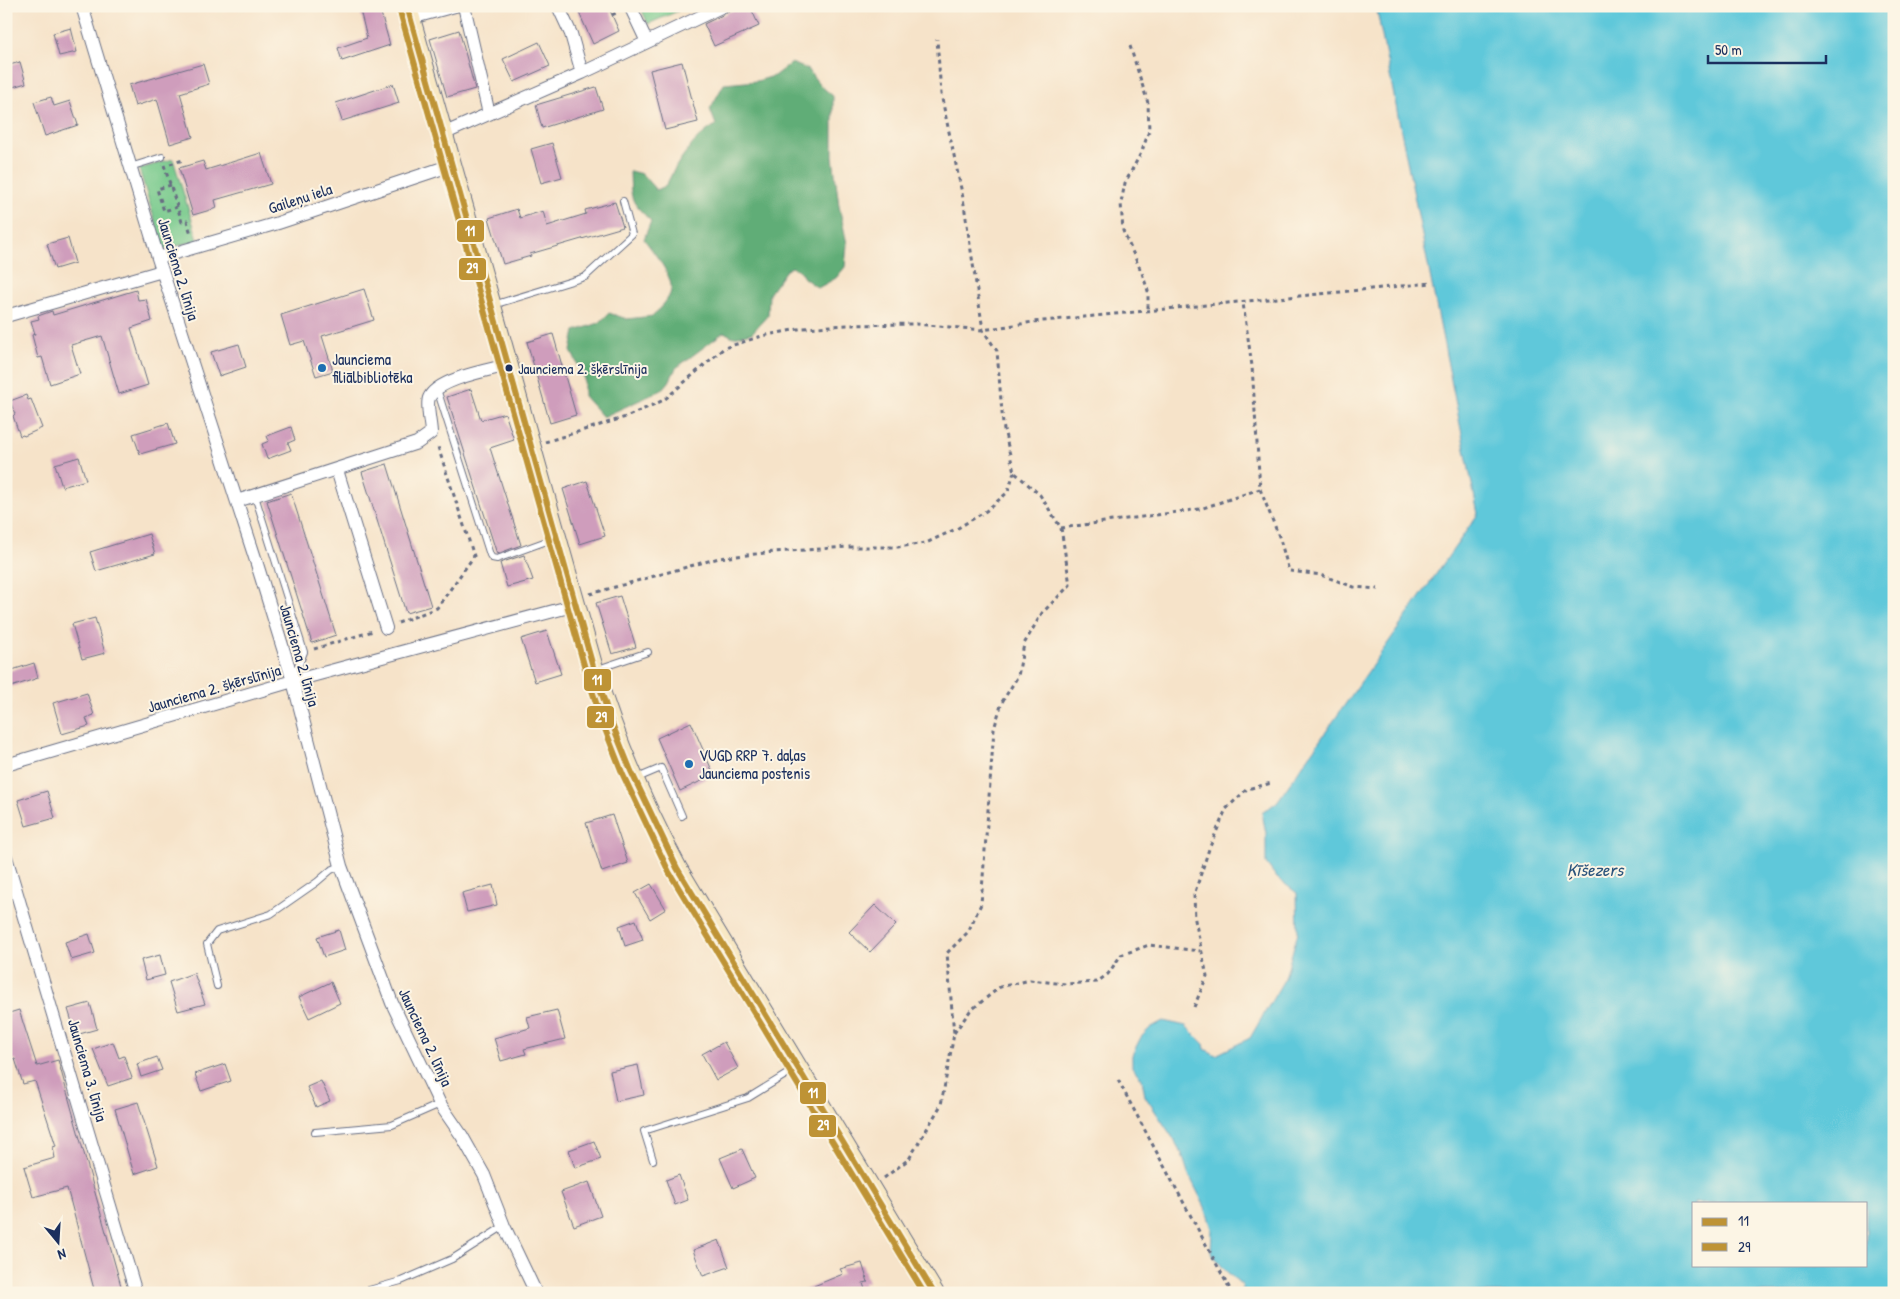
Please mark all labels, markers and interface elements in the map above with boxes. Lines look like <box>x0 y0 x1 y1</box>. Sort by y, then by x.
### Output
scale bar <box>1708 32 1825 64</box>
text: 50 m <box>1715 39 1742 60</box>
street label: Gaileņu iela <box>265 177 335 219</box>
street label: Jaunciema 2. līnija <box>153 215 205 323</box>
line badge: 11 <box>456 219 485 243</box>
text: 11 <box>465 221 475 240</box>
line badge: 29 <box>458 257 487 281</box>
text: 29 <box>466 258 479 277</box>
place label: Jaunciema filiālbibliotēka <box>332 348 413 388</box>
place label: Jaunciema 2. šķērslīnija <box>518 358 647 379</box>
marker: Jaunciema filiālbibliotēka <box>316 362 328 374</box>
marker: Jaunciema 2. šķērslīnija <box>504 363 514 373</box>
street label: Jaunciema 2. līnija <box>275 601 325 709</box>
street label: Jaunciema 2. šķērslīnija <box>145 658 283 718</box>
line badge: 11 <box>583 668 612 692</box>
text: 11 <box>592 670 602 689</box>
line badge: 29 <box>586 705 615 729</box>
text: 29 <box>595 707 608 726</box>
place label: VUGD RRP 7. daļas Jaunciema postenis <box>699 744 810 784</box>
marker: VUGD RRP 7. daļas Jaunciema postenis <box>683 758 695 770</box>
water label: Ķīšezers <box>1567 857 1625 882</box>
street label: Jaunciema 2. līnija <box>394 984 458 1090</box>
street label: Jaunciema 3. līnija <box>63 1016 113 1124</box>
line badge: 11 <box>799 1081 827 1105</box>
text: 11 <box>808 1083 818 1102</box>
line badge: 29 <box>808 1114 837 1138</box>
text: 29 <box>817 1115 830 1134</box>
legend <box>1692 1202 1868 1266</box>
text: 11 <box>1738 1210 1749 1231</box>
north arrow <box>32 1216 82 1266</box>
text: 29 <box>1738 1236 1751 1257</box>
text: N <box>55 1245 69 1265</box>

